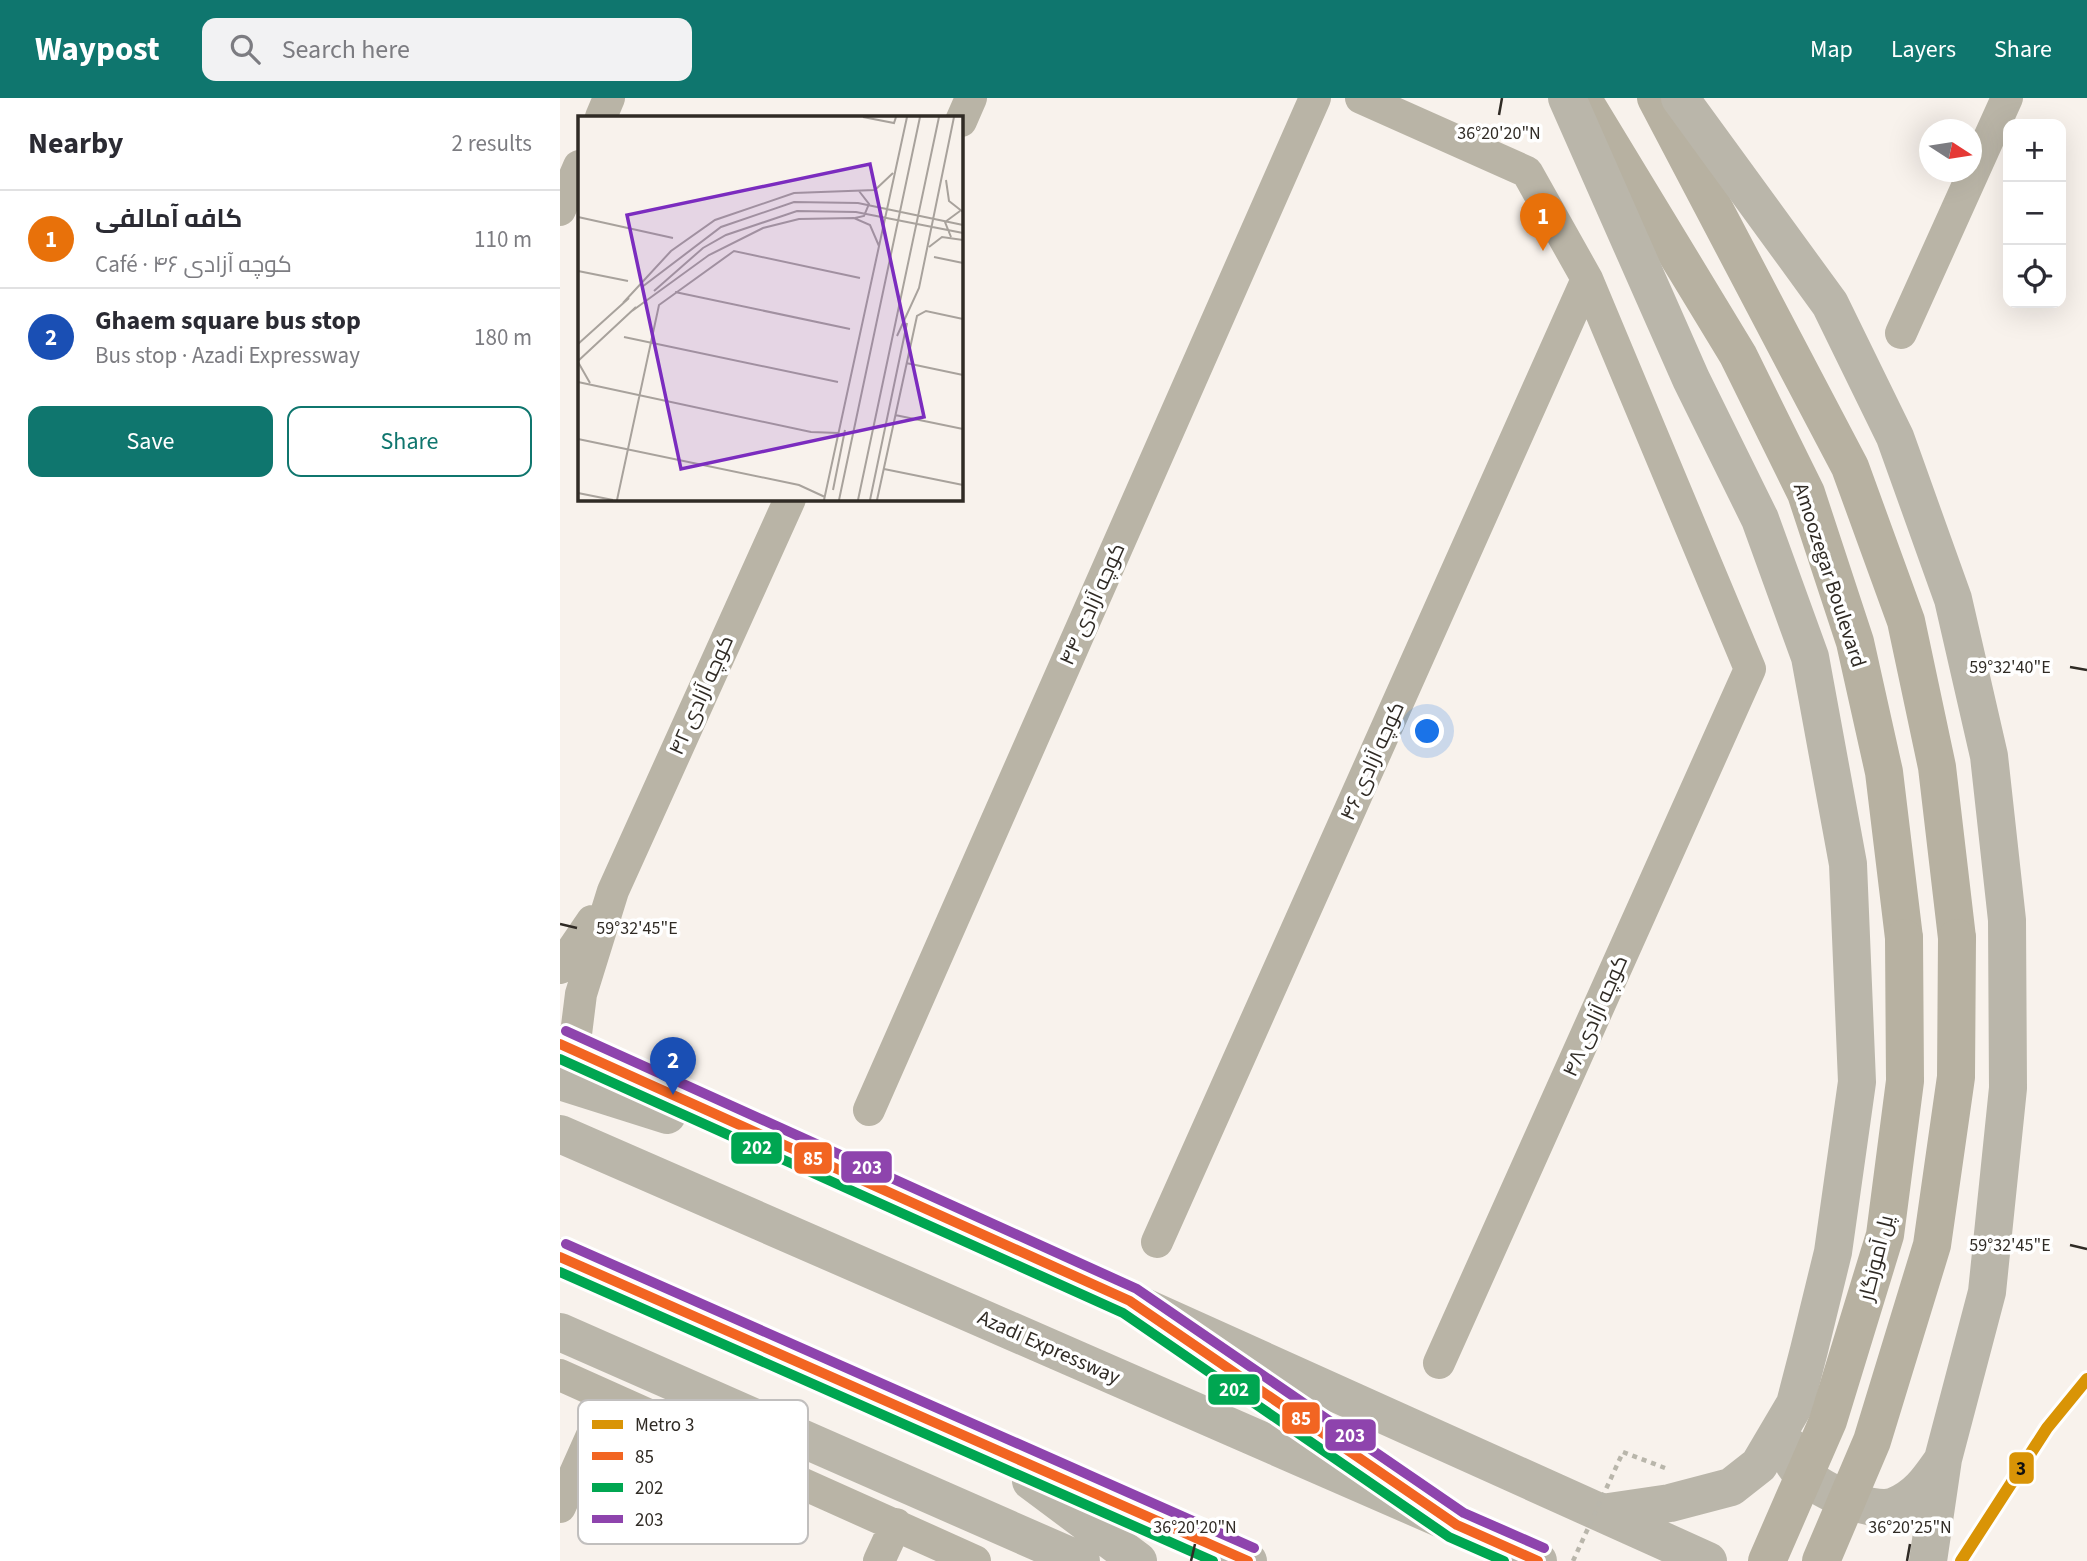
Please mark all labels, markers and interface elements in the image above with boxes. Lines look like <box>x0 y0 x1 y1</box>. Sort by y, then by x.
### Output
search box <box>202 18 692 81</box>
text: Waypost <box>35 26 160 73</box>
icon: search <box>226 30 264 68</box>
text: Search here <box>282 31 410 68</box>
text: Map <box>1810 32 1853 67</box>
text: Layers <box>1891 32 1956 67</box>
text: Share <box>1994 32 2052 67</box>
inset map <box>578 116 962 500</box>
north arrow <box>1919 119 1982 182</box>
map controls <box>2003 119 2066 308</box>
button: + <box>2003 119 2066 182</box>
text: 36°20'20"N <box>1457 121 1541 146</box>
text: Nearby <box>28 122 123 165</box>
text: 2 results <box>452 127 532 160</box>
button: − <box>2003 182 2066 245</box>
pin: 1 <box>1520 193 1566 251</box>
text: کافه آمالفی <box>95 200 243 237</box>
text: 1 <box>45 223 57 256</box>
text: 110 m <box>474 223 532 256</box>
button: locate <box>2003 245 2066 308</box>
text: Café · کوچه آزادی ۴۶ <box>95 248 292 281</box>
text: Ghaem square bus stop <box>95 302 361 339</box>
text: 2 <box>45 321 57 354</box>
text: 180 m <box>474 321 532 354</box>
text: Bus stop · Azadi Expressway <box>95 339 360 372</box>
button: Save <box>28 406 273 477</box>
button: Share <box>287 406 532 477</box>
street label: Amoozegar Boulevard <box>1786 479 1874 671</box>
street label: کوچه آزادی ۴۴ <box>1052 538 1132 670</box>
street label: کوچه آزادی ۴۲ <box>661 630 741 760</box>
text: 59°32'40"E <box>1969 655 2051 680</box>
street label: کوچه آزادی ۴۶ <box>1332 697 1412 825</box>
your location <box>1410 714 1444 748</box>
text: 59°32'45"E <box>596 916 678 941</box>
street label: کوچه آزادی ۴۸ <box>1555 950 1635 1082</box>
pin: 2 <box>650 1037 696 1095</box>
line badge: 202 <box>730 1131 783 1165</box>
text: 202 <box>742 1135 772 1162</box>
line badge: 85 <box>793 1141 833 1175</box>
text: 85 <box>803 1146 823 1173</box>
line badge: 203 <box>840 1150 893 1184</box>
text: 203 <box>852 1155 882 1182</box>
street label: پل آموزگار <box>1851 1212 1901 1305</box>
text: 59°32'45"E <box>1969 1233 2051 1258</box>
street label: Azadi Expressway <box>973 1302 1125 1392</box>
line badge: 202 <box>1207 1373 1261 1406</box>
text: 202 <box>1219 1377 1249 1404</box>
legend <box>578 1400 808 1544</box>
line badge: 85 <box>1281 1401 1321 1435</box>
text: 85 <box>1291 1406 1311 1433</box>
text: Metro 3 <box>635 1412 694 1439</box>
line badge: 203 <box>1324 1418 1377 1452</box>
text: 203 <box>1335 1423 1365 1450</box>
text: 85 <box>635 1444 654 1471</box>
line badge: 3 <box>2008 1451 2035 1485</box>
text: 3 <box>2016 1456 2026 1483</box>
text: 202 <box>635 1475 663 1502</box>
text: 203 <box>635 1507 663 1534</box>
text: 36°20'20"N <box>1153 1515 1237 1540</box>
text: 36°20'25"N <box>1868 1515 1952 1540</box>

